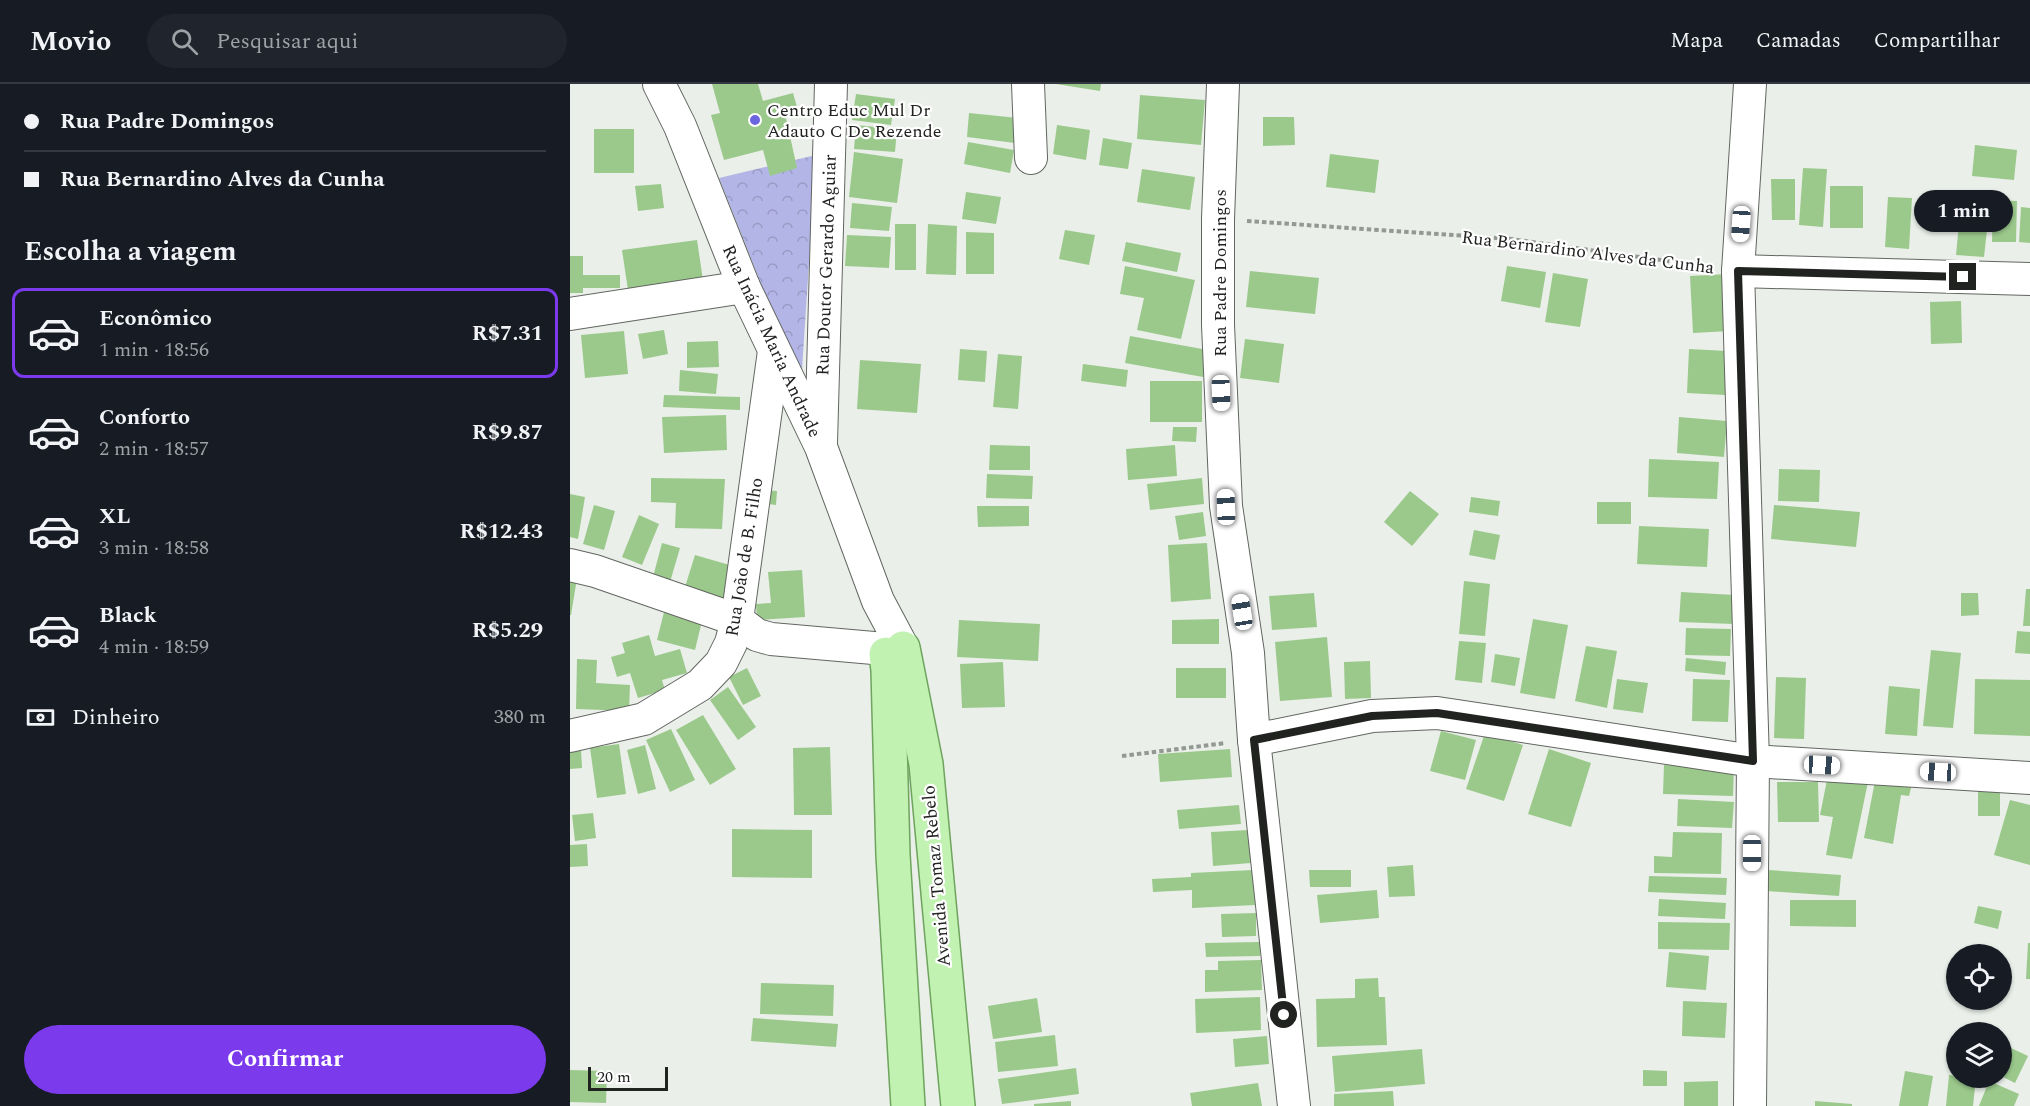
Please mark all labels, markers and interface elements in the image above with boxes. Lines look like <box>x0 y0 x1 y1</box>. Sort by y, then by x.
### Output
search box <box>147 14 567 68</box>
text: Movio <box>30 20 111 63</box>
icon: search <box>168 25 201 58</box>
text: Pesquisar aqui <box>216 25 358 58</box>
text: Mapa <box>1670 25 1723 57</box>
text: Camadas <box>1756 25 1841 57</box>
text: Compartilhar <box>1874 25 2000 57</box>
place label: Centro Educ Mul Dr Adauto C De Rezende <box>767 97 942 145</box>
text: Rua Padre Domingos <box>60 105 274 138</box>
marker: Centro Educ Mul Dr Adauto C De Rezende <box>748 113 762 127</box>
street label: Rua Doutor Gerardo Aguiar <box>809 154 844 376</box>
text: Rua Bernardino Alves da Cunha <box>60 163 385 196</box>
street label: Rua Padre Domingos <box>1207 189 1234 357</box>
callout: 1 min <box>1914 190 2012 232</box>
text: 1 min <box>1937 196 1990 226</box>
car <box>1731 205 1751 243</box>
street label: Rua Bernardino Alves da Cunha <box>1460 224 1716 281</box>
text: Escolha a viagem <box>24 231 237 273</box>
street label: Rua Inácia Maria Andrade <box>715 240 828 442</box>
route end <box>1949 263 1976 290</box>
text: Econômico <box>99 302 212 335</box>
icon: car <box>27 306 81 360</box>
text: R$7.31 <box>472 317 543 350</box>
text: 1 min · 18:56 <box>99 335 209 365</box>
car <box>1211 375 1231 411</box>
text: Conforto <box>99 401 190 434</box>
icon: car <box>27 405 81 459</box>
text: R$9.87 <box>472 416 543 449</box>
text: 2 min · 18:57 <box>99 434 209 464</box>
street label: Rua João de B. Filho <box>719 476 770 639</box>
car <box>1216 489 1236 525</box>
text: XL <box>99 500 130 533</box>
icon: car <box>27 504 81 558</box>
text: R$12.43 <box>459 515 543 548</box>
text: 3 min · 18:58 <box>99 533 209 563</box>
car <box>1230 593 1254 631</box>
text: Black <box>99 599 157 632</box>
icon: car <box>27 603 81 657</box>
text: R$5.29 <box>472 614 543 647</box>
text: 4 min · 18:59 <box>99 632 209 662</box>
icon: cash <box>24 701 57 734</box>
text: Dinheiro <box>72 701 160 734</box>
text: 380 m <box>494 702 546 732</box>
car <box>1804 755 1840 775</box>
car <box>1920 762 1956 782</box>
street label: Avenida Tomaz Rebelo <box>915 784 958 968</box>
car <box>1743 835 1761 871</box>
map controls <box>1946 944 2012 1088</box>
button: locate <box>1946 944 2012 1010</box>
route start <box>1270 1001 1297 1028</box>
button: layers <box>1946 1022 2012 1088</box>
button: Confirmar <box>24 1025 546 1094</box>
scale bar <box>588 1064 668 1092</box>
text: 20 m <box>597 1065 631 1089</box>

